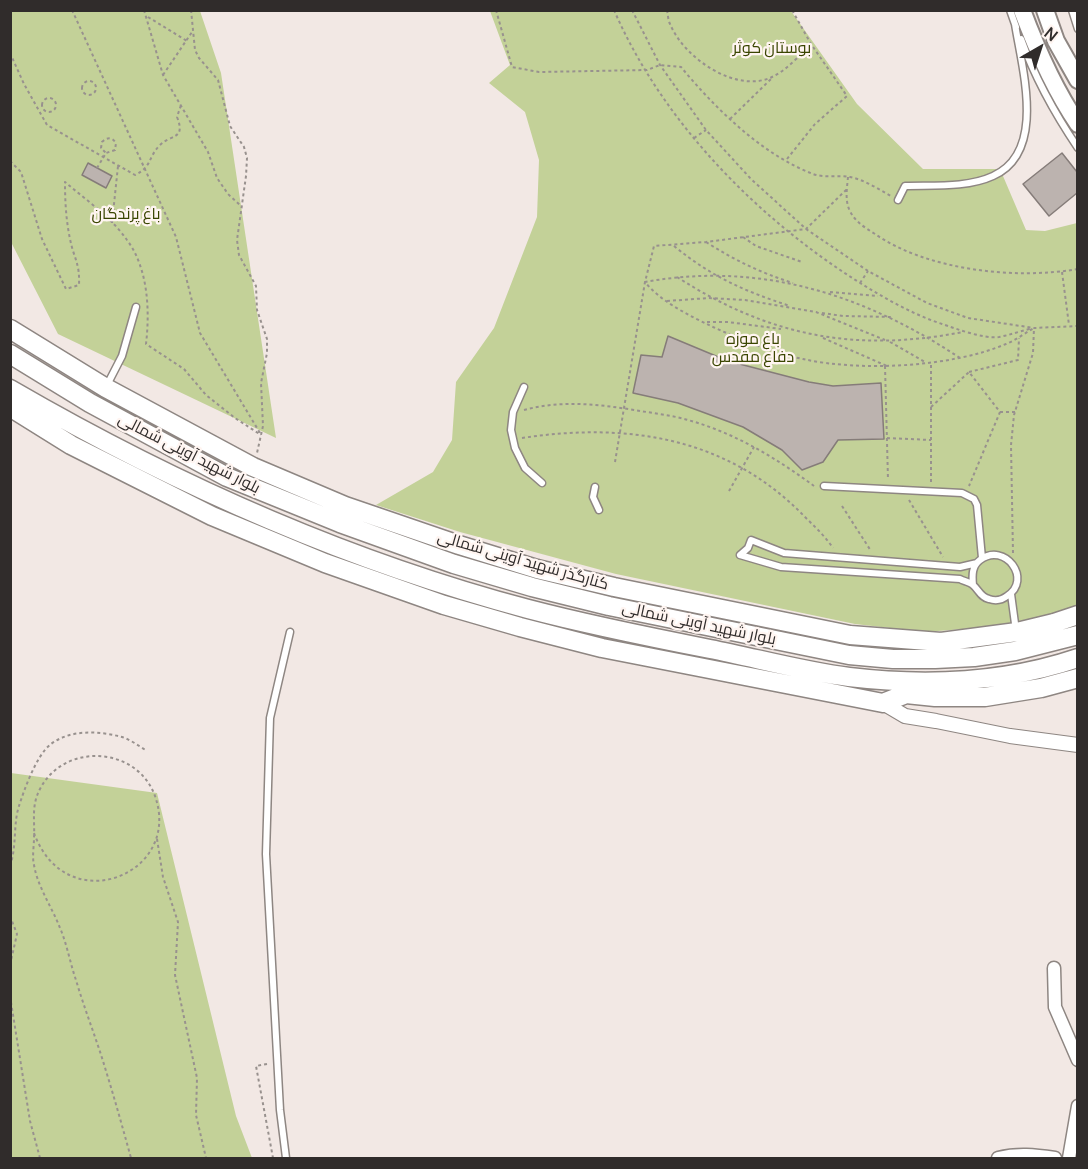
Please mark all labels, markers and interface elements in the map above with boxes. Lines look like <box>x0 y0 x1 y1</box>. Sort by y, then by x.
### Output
north arrow <box>1010 18 1070 78</box>
text: N <box>1040 22 1063 46</box>
park label: بوستان کوثر <box>733 39 811 59</box>
park label: باغ پرندگان <box>91 205 161 225</box>
park label: باغ موزه دفاع مقدس <box>712 330 794 368</box>
street label: بلوار شهید آوینی شمالی <box>115 410 263 498</box>
street label: کنارگذر شهید آوینی شمالی <box>435 527 611 595</box>
street label: بلوار شهید آوینی شمالی <box>620 598 778 650</box>

